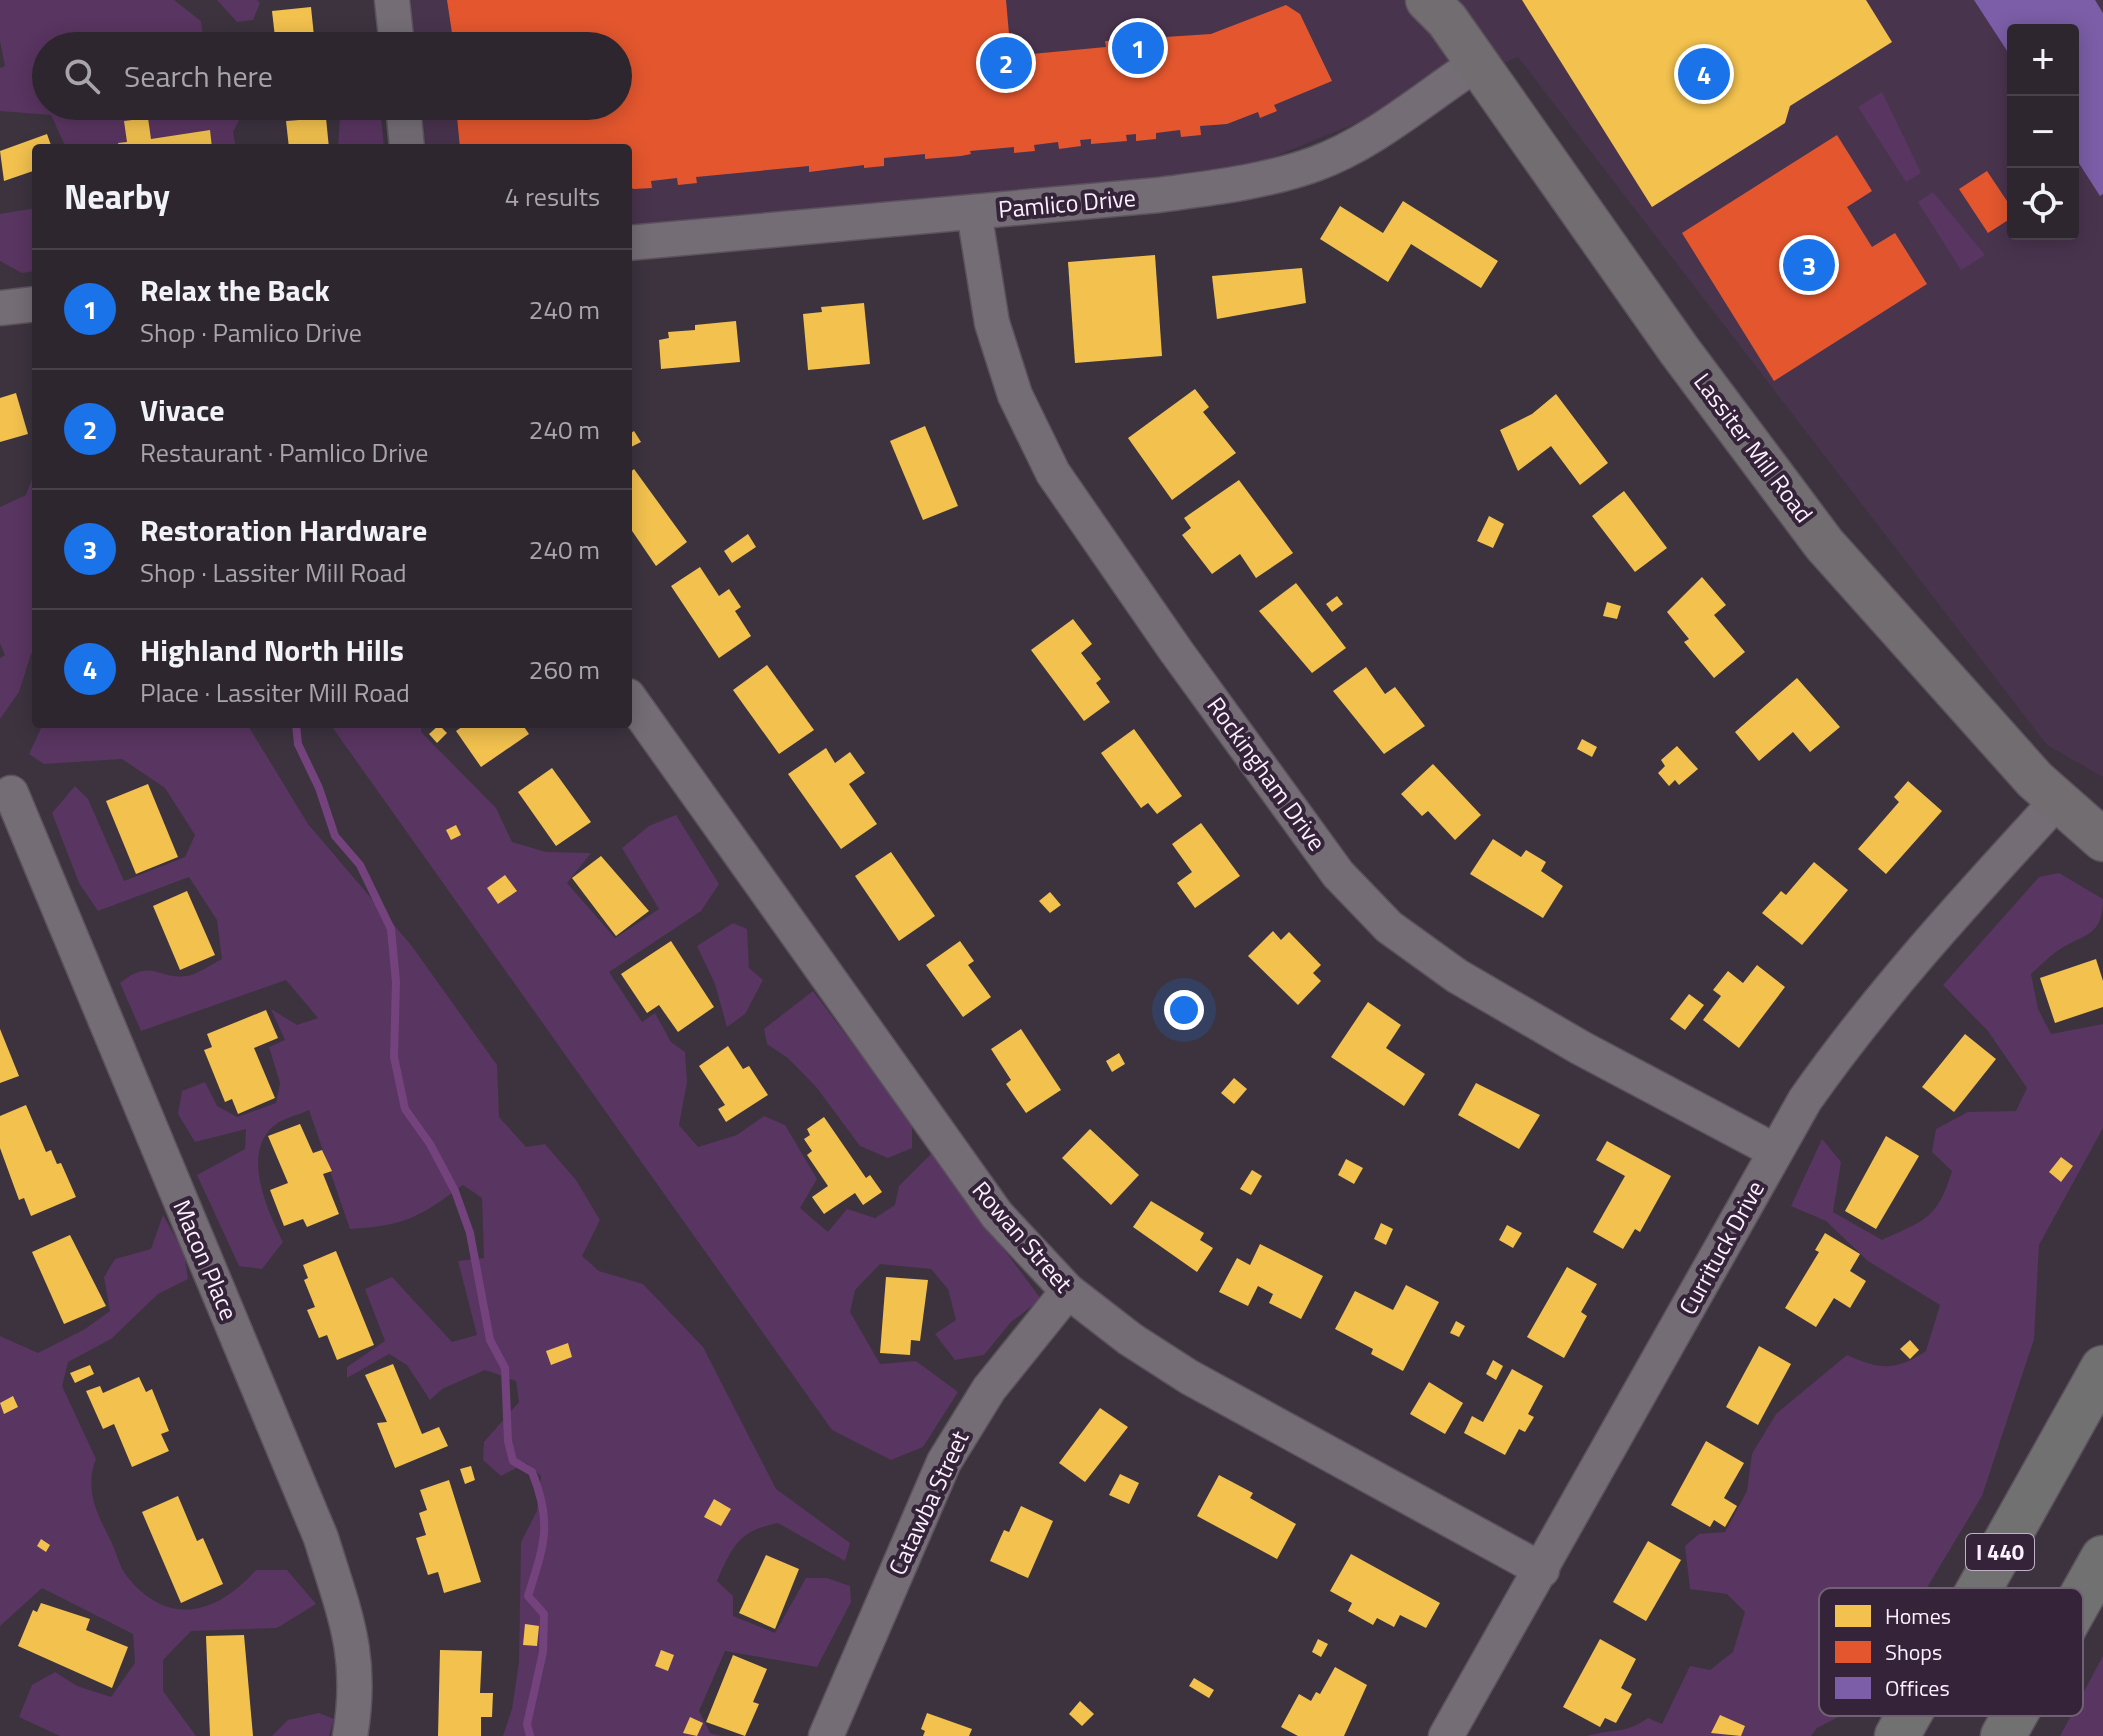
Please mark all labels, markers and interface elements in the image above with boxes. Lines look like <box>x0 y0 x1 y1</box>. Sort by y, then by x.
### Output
pin: 1 <box>1112 18 1164 78</box>
map controls <box>2007 24 2079 240</box>
button: + <box>2007 24 2079 96</box>
search box <box>32 32 632 120</box>
pin: 2 <box>980 33 1032 93</box>
pin: 4 <box>1678 44 1730 104</box>
text: Search here <box>124 53 273 99</box>
icon: search <box>60 54 104 98</box>
button: − <box>2007 96 2079 168</box>
button: locate <box>2007 168 2079 240</box>
text: Nearby <box>64 170 170 222</box>
text: 4 results <box>505 177 600 216</box>
street label: Pamlico Drive <box>997 179 1137 227</box>
pin: 3 <box>1783 235 1835 295</box>
text: Relax the Back <box>140 267 330 313</box>
text: 1 <box>83 290 97 329</box>
text: 240 m <box>529 290 600 329</box>
text: Shop · Pamlico Drive <box>140 313 362 352</box>
street label: Lassiter Mill Road <box>1686 365 1822 530</box>
text: Vivace <box>140 387 224 433</box>
text: 2 <box>83 410 97 449</box>
text: 240 m <box>529 410 600 449</box>
text: Restaurant · Pamlico Drive <box>140 433 428 472</box>
text: Restoration Hardware <box>140 507 427 553</box>
text: 3 <box>83 530 97 569</box>
text: 240 m <box>529 530 600 569</box>
text: Shop · Lassiter Mill Road <box>140 553 406 592</box>
text: Highland North Hills <box>140 627 404 673</box>
text: 4 <box>83 650 97 689</box>
text: 260 m <box>529 650 600 689</box>
text: Place · Lassiter Mill Road <box>140 673 410 712</box>
street label: Rockingham Drive <box>1199 689 1335 858</box>
your location <box>1164 990 1204 1030</box>
street label: Rowan Street <box>964 1173 1082 1300</box>
street label: Currituck Drive <box>1669 1174 1773 1321</box>
street label: Macon Place <box>164 1194 247 1325</box>
street label: Catawba Street <box>879 1424 978 1581</box>
road number: I 440 <box>1966 1534 2034 1570</box>
legend <box>1819 1588 2083 1716</box>
text: Homes <box>1885 1599 1951 1633</box>
text: Shops <box>1885 1635 1942 1669</box>
text: Offices <box>1885 1671 1950 1705</box>

